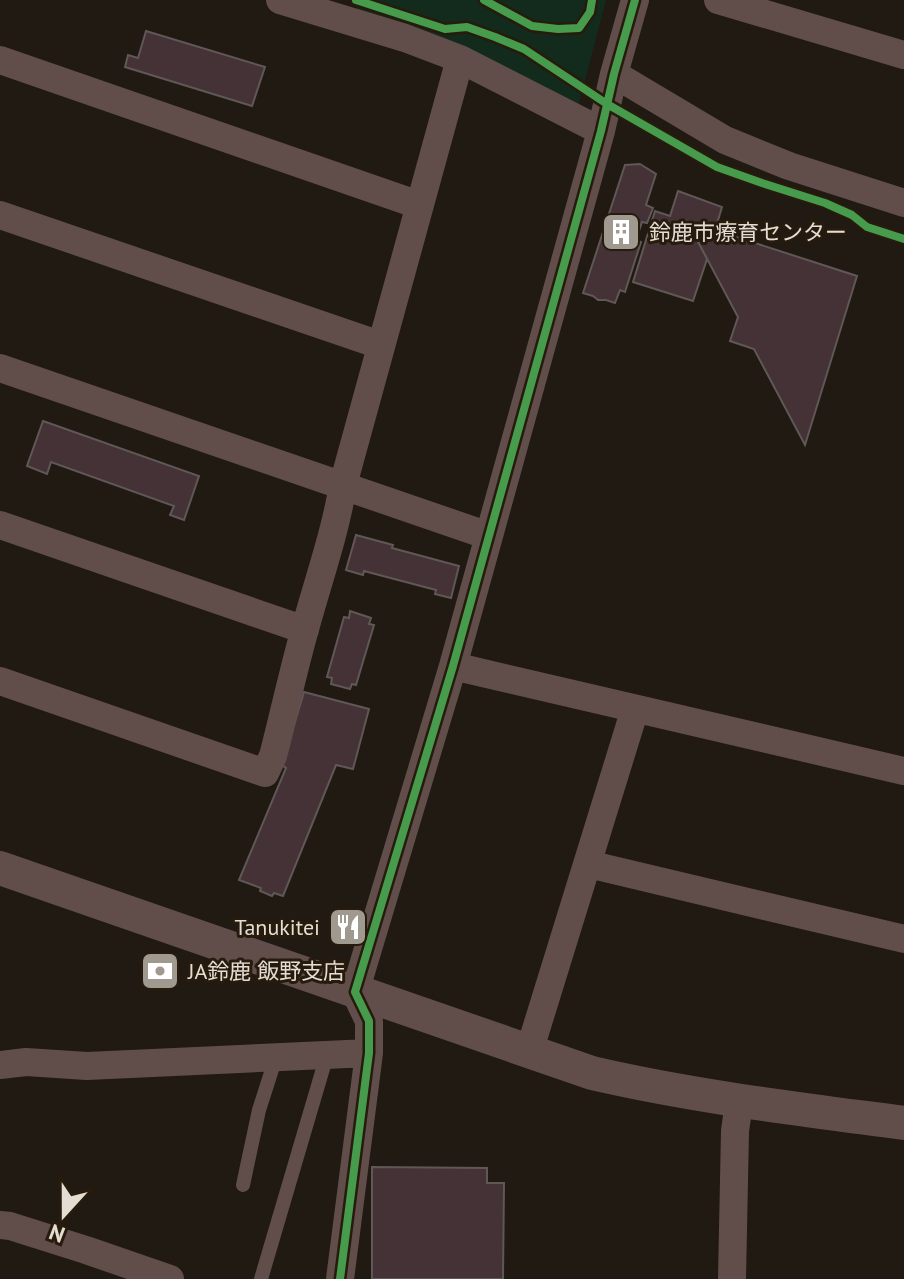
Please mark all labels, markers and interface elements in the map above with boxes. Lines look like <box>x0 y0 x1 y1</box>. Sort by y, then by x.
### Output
building icon: 鈴鹿市療育センター <box>600 211 642 253</box>
place label: 鈴鹿市療育センター <box>649 218 847 246</box>
restaurant icon: Tanukitei <box>327 906 369 948</box>
place label: Tanukitei <box>235 913 320 941</box>
bank icon: JA鈴鹿 飯野支店 <box>139 950 181 992</box>
place label: JA鈴鹿 飯野支店 <box>187 957 345 985</box>
north arrow <box>24 1175 104 1255</box>
text: N <box>45 1218 69 1249</box>

